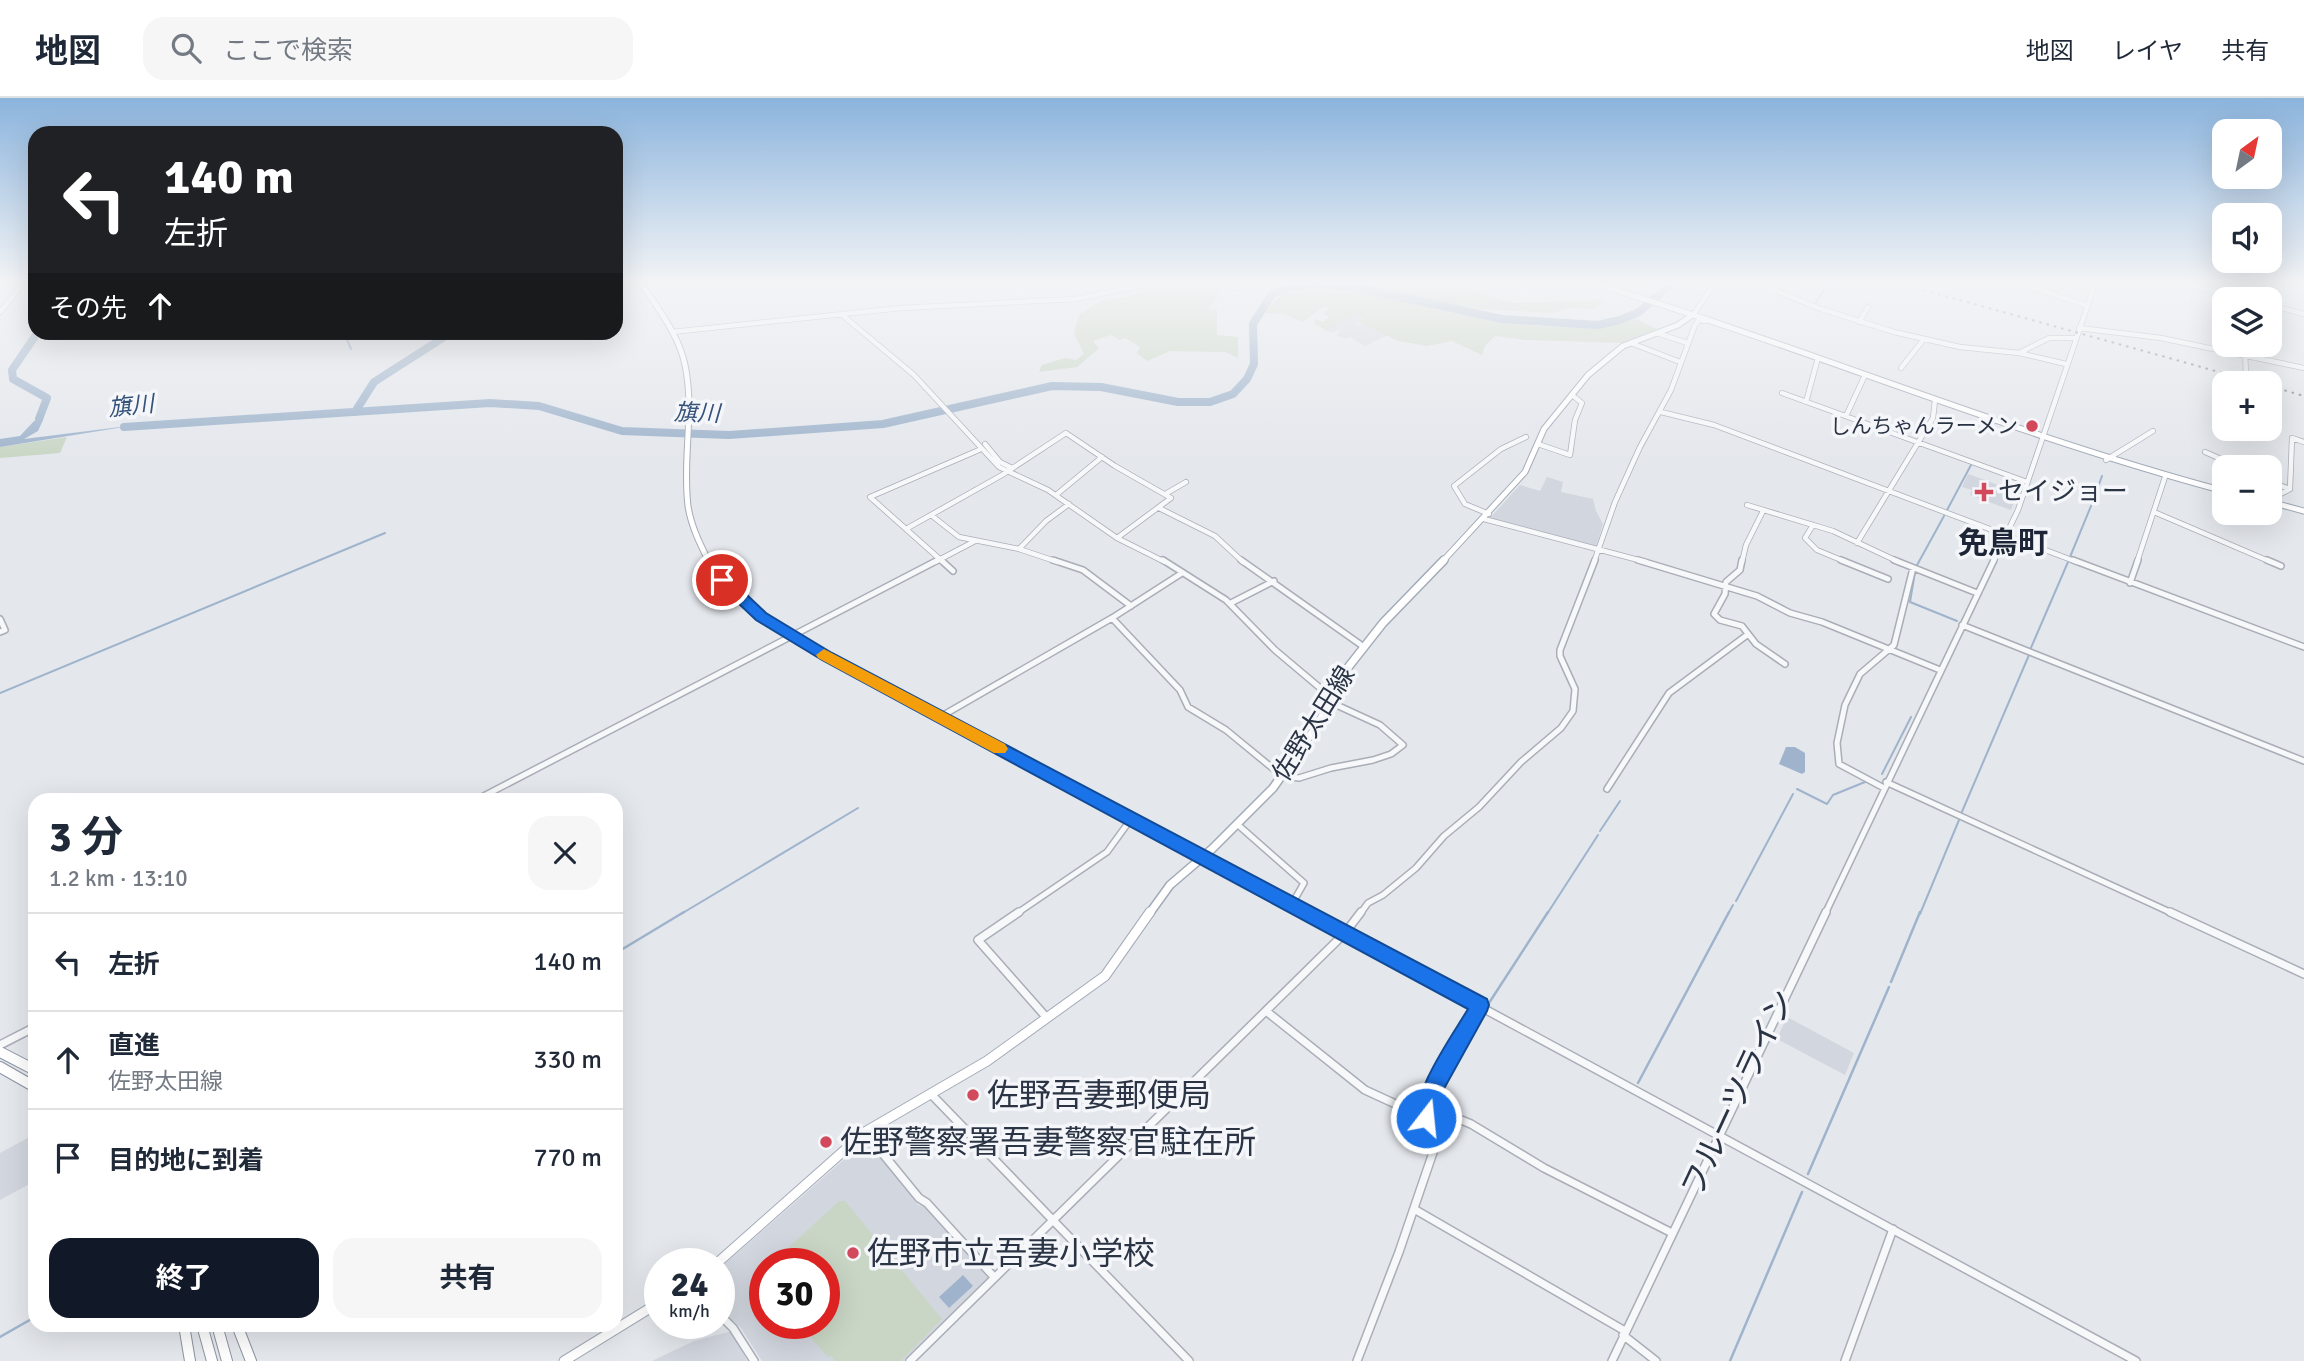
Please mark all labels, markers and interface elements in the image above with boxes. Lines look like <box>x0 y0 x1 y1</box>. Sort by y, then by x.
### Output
search box <box>143 17 633 80</box>
icon: search <box>167 29 205 67</box>
text: 地図 <box>35 31 101 72</box>
text: ここで検索 <box>223 35 353 67</box>
text: 地図 <box>2026 36 2074 66</box>
text: レイヤ <box>2112 36 2183 66</box>
text: 共有 <box>2221 36 2269 66</box>
north arrow <box>2212 119 2282 189</box>
map controls <box>2212 119 2282 525</box>
text: 140 m <box>164 147 294 207</box>
icon: left <box>49 154 140 245</box>
button: sound <box>2212 203 2282 273</box>
text: 左折 <box>164 214 228 253</box>
icon: ahead <box>141 287 179 325</box>
button: layers <box>2212 287 2282 357</box>
text: その先 <box>49 293 127 325</box>
button: + <box>2212 371 2282 441</box>
water label: 旗川 <box>107 389 158 423</box>
water label: 旗川 <box>674 398 723 428</box>
place label: しんちゃんラーメン <box>1830 413 2018 439</box>
marker: しんちゃんラーメン <box>2024 418 2040 434</box>
button: − <box>2212 455 2282 525</box>
place label: セイジョー <box>1998 476 2128 508</box>
marker: セイジョー <box>1976 484 1992 500</box>
district label: 免鳥町 <box>1958 525 2048 562</box>
pin <box>692 550 752 610</box>
icon: arrive <box>703 561 741 599</box>
street label: 佐野太田線 <box>1266 660 1362 788</box>
text: 3 分 <box>49 812 123 863</box>
button: close <box>528 816 602 890</box>
text: 1.2 km · 13:10 <box>49 864 188 893</box>
icon: left <box>49 943 87 981</box>
text: 140 m <box>533 946 602 978</box>
text: 左折 <box>108 949 160 981</box>
street label: フルーツライン <box>1673 984 1803 1202</box>
text: 直進 <box>108 1030 160 1062</box>
icon: ahead <box>49 1041 87 1079</box>
text: 330 m <box>533 1044 602 1076</box>
text: 佐野太田線 <box>108 1067 223 1096</box>
place label: 佐野吾妻郵便局 <box>987 1076 1211 1115</box>
position arrow <box>1389 1081 1463 1155</box>
marker: 佐野吾妻郵便局 <box>965 1087 981 1103</box>
place label: 佐野警察署吾妻警察官駐在所 <box>840 1123 1256 1162</box>
marker: 佐野警察署吾妻警察官駐在所 <box>818 1134 834 1150</box>
icon: arrive <box>49 1139 87 1177</box>
text: 770 m <box>533 1142 602 1174</box>
text: 目的地に到着 <box>108 1145 264 1177</box>
place label: 佐野市立吾妻小学校 <box>867 1234 1155 1273</box>
button: 終了 <box>49 1238 319 1318</box>
button: 共有 <box>333 1238 602 1318</box>
marker: 佐野市立吾妻小学校 <box>845 1245 861 1261</box>
speed limit sign: 30 <box>749 1248 840 1339</box>
text: 24 <box>671 1263 708 1306</box>
text: km/h <box>669 1300 710 1322</box>

